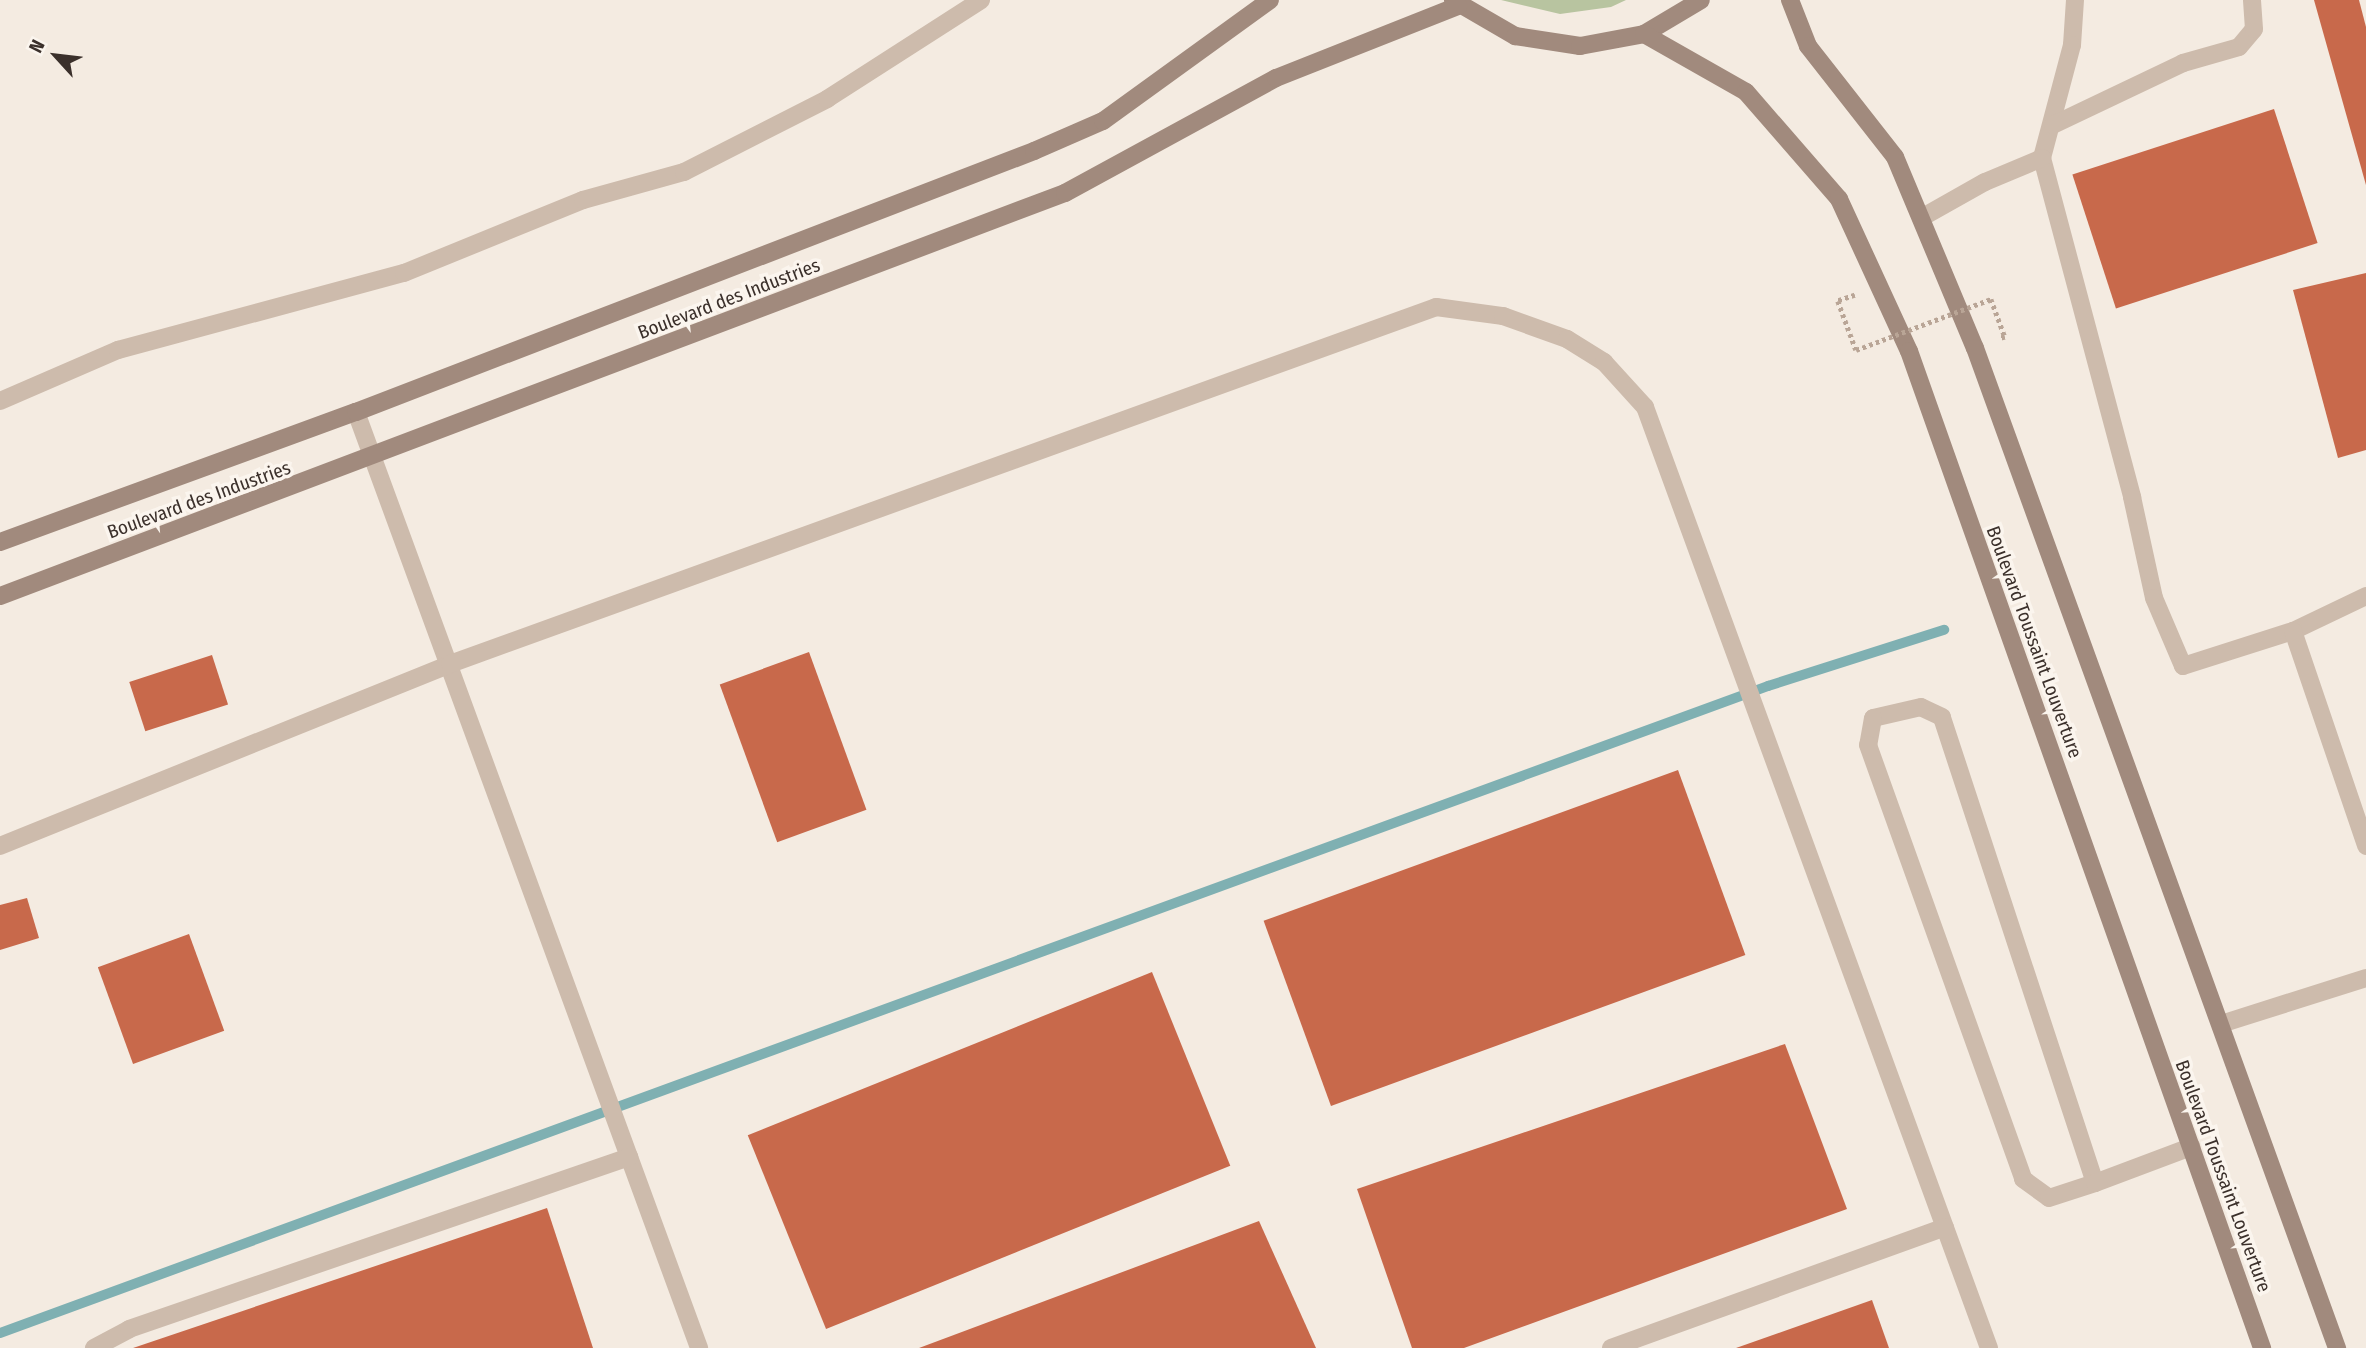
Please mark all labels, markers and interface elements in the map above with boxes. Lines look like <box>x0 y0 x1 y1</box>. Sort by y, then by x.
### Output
north arrow <box>21 21 91 91</box>
text: N <box>24 36 50 57</box>
street label: Boulevard des Industries <box>635 254 823 344</box>
street label: Boulevard des Industries <box>104 456 294 544</box>
street label: Boulevard Toussaint Louverture <box>1981 523 2087 761</box>
street label: Boulevard Toussaint Louverture <box>2170 1057 2276 1295</box>

